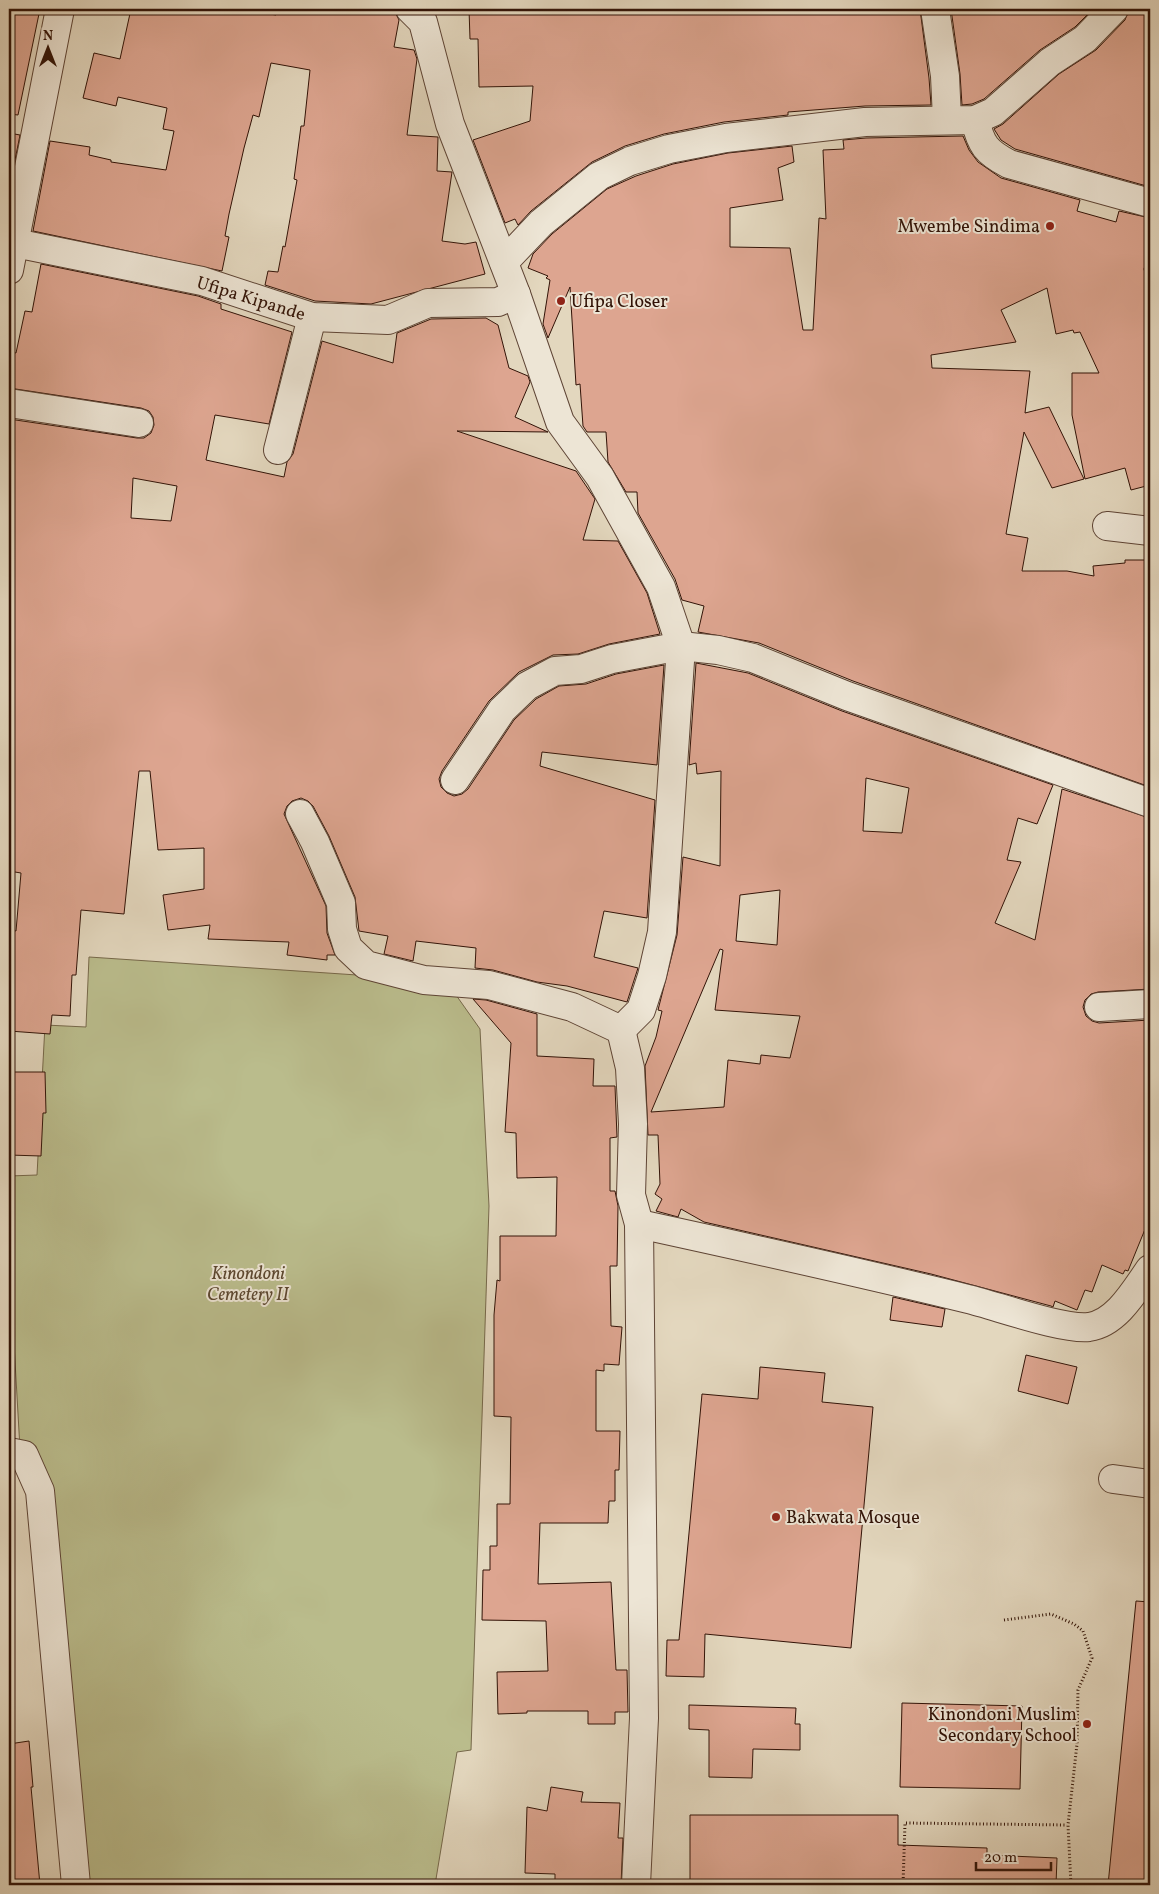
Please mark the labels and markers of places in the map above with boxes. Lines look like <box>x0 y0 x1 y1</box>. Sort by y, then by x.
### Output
place label: Mwembe Sindima <box>897 215 1040 240</box>
marker: Mwembe Sindima <box>1044 220 1056 232</box>
place label: Ufipa Closer <box>571 290 668 315</box>
marker: Ufipa Closer <box>555 295 567 307</box>
place label: Bakwata Mosque <box>786 1506 920 1531</box>
marker: Bakwata Mosque <box>770 1511 782 1523</box>
place label: Kinondoni Muslim Secondary School <box>928 1703 1077 1749</box>
marker: Kinondoni Muslim Secondary School <box>1081 1718 1093 1730</box>

